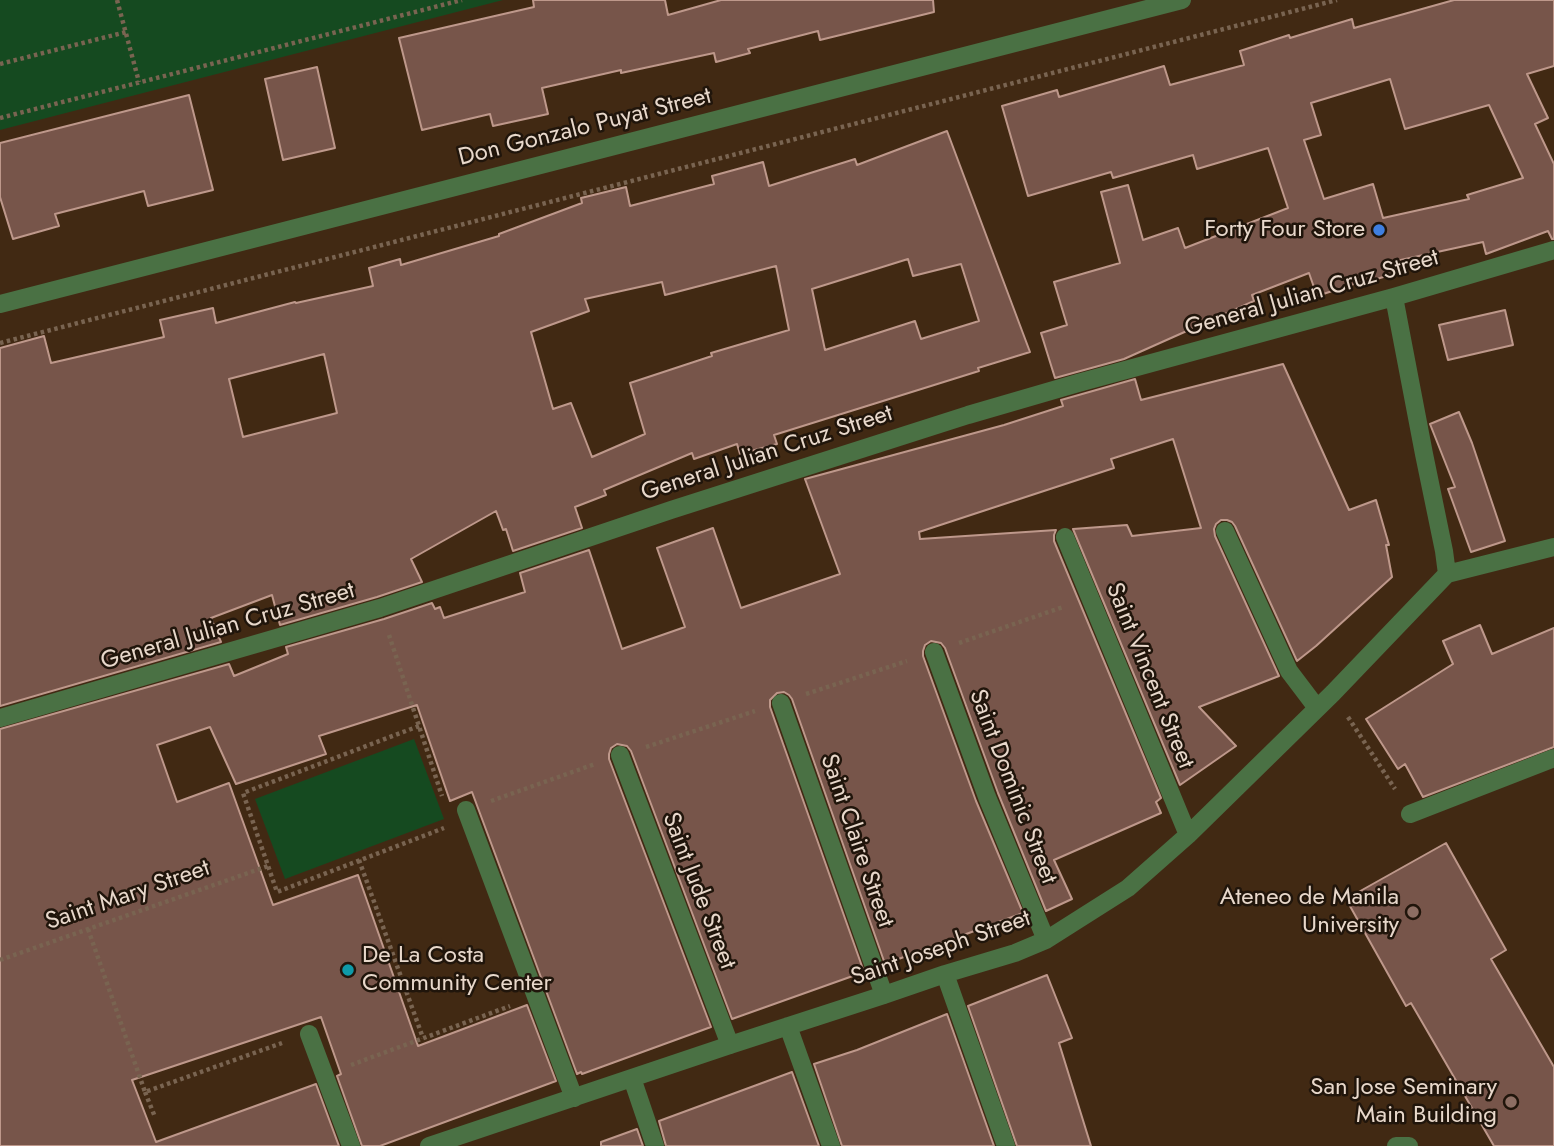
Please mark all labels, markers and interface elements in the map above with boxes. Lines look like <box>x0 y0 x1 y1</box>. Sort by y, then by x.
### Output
street label: Don Gonzalo Puyat Street <box>456 83 714 173</box>
place label: Forty Four Store <box>1204 216 1365 244</box>
marker: Forty Four Store <box>1371 222 1387 238</box>
street label: General Julian Cruz Street <box>1182 244 1442 344</box>
street label: General Julian Cruz Street <box>638 400 896 508</box>
street label: General Julian Cruz Street <box>98 577 358 677</box>
street label: Saint Vincent Street <box>1099 579 1199 773</box>
street label: Saint Dominic Street <box>962 686 1062 888</box>
street label: Saint Claire Street <box>813 751 899 931</box>
street label: Saint Jude Street <box>655 809 741 973</box>
street label: Saint Mary Street <box>42 854 214 938</box>
place label: Ateneo de Manila University <box>1220 884 1399 940</box>
marker: Ateneo de Manila University <box>1405 904 1421 920</box>
street label: Saint Joseph Street <box>847 905 1035 993</box>
place label: De La Costa Community Center <box>362 942 552 998</box>
marker: De La Costa Community Center <box>340 962 356 978</box>
place label: San Jose Seminary Main Building <box>1310 1074 1497 1130</box>
marker: San Jose Seminary Main Building <box>1503 1094 1519 1110</box>

